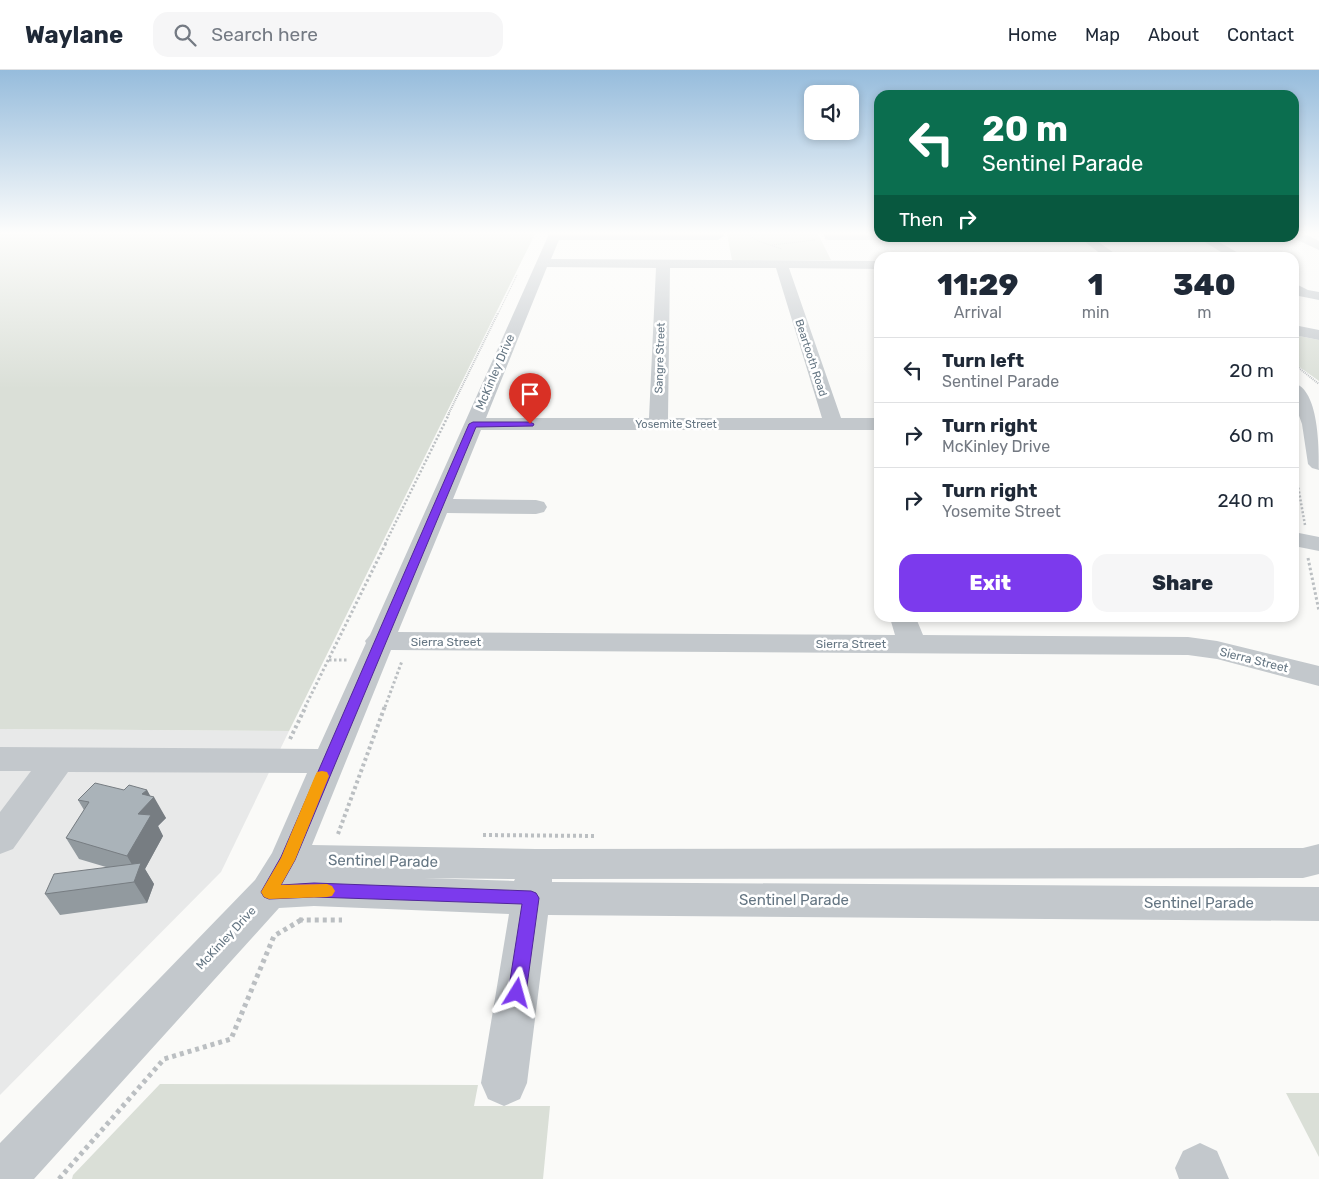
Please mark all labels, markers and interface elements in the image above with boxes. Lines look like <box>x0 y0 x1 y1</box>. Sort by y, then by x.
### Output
search box <box>153 12 503 57</box>
text: Waylane <box>25 21 123 49</box>
icon: search <box>171 21 199 49</box>
text: Search here <box>211 23 318 46</box>
text: Home <box>1008 24 1057 46</box>
text: Map <box>1085 24 1120 46</box>
text: About <box>1148 24 1199 46</box>
text: Contact <box>1227 24 1294 46</box>
map controls <box>804 85 859 140</box>
button: sound <box>804 85 859 140</box>
text: 20 m <box>982 108 1068 150</box>
icon: left <box>899 110 964 175</box>
text: Sentinel Parade <box>982 150 1143 177</box>
icon: right <box>953 205 981 233</box>
text: Then <box>899 208 943 231</box>
text: 11:29 <box>937 267 1018 303</box>
text: 1 <box>1088 267 1104 303</box>
text: 340 <box>1173 267 1236 303</box>
text: Arrival <box>954 303 1002 322</box>
text: min <box>1082 303 1110 322</box>
text: m <box>1197 303 1211 322</box>
street label: Beartooth Road <box>792 318 830 398</box>
street label: Sangre Street <box>652 322 668 394</box>
street label: McKinley Drive <box>473 332 517 412</box>
text: Turn left <box>942 349 1024 372</box>
icon: left <box>899 356 927 384</box>
text: 20 m <box>1229 359 1274 382</box>
text: Sentinel Parade <box>942 372 1059 391</box>
pin <box>509 373 551 424</box>
icon: arrive <box>516 380 544 408</box>
text: Turn right <box>942 414 1037 437</box>
street label: Yosemite Street <box>635 418 718 431</box>
icon: right <box>899 421 927 449</box>
text: 60 m <box>1229 424 1274 447</box>
text: McKinley Drive <box>942 437 1050 456</box>
text: Turn right <box>942 479 1037 502</box>
icon: right <box>899 486 927 514</box>
text: 240 m <box>1218 489 1274 512</box>
text: Yosemite Street <box>942 502 1061 521</box>
button: Exit <box>899 554 1082 612</box>
button: Share <box>1092 554 1274 612</box>
street label: Sierra Street <box>411 635 481 649</box>
street label: Sierra Street <box>816 637 886 651</box>
street label: Sierra Street <box>1218 645 1290 675</box>
street label: Sentinel Parade <box>328 851 438 871</box>
street label: Sentinel Parade <box>739 891 849 909</box>
street label: Sentinel Parade <box>1144 894 1254 912</box>
street label: McKinley Drive <box>193 903 259 972</box>
position arrow <box>490 966 542 1018</box>

